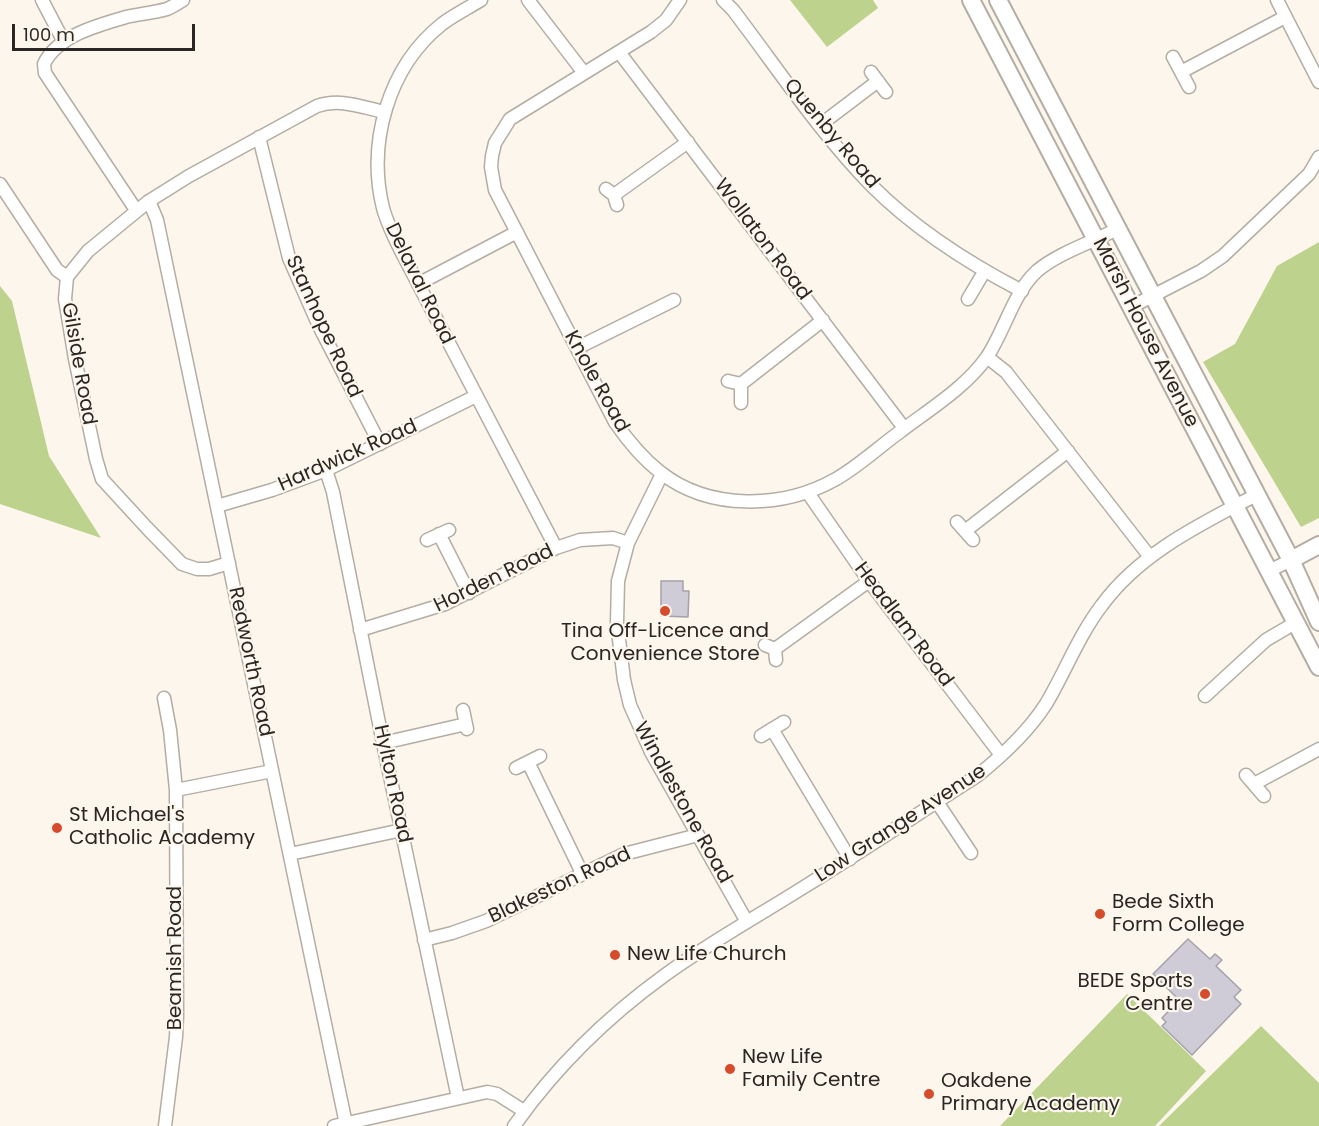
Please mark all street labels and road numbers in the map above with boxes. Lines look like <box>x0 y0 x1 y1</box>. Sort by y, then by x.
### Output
street label: Quenby Road <box>778 74 884 194</box>
street label: Wollaton Road <box>709 175 815 305</box>
street label: Delaval Road <box>379 219 459 349</box>
street label: Marsh House Avenue <box>1087 234 1203 432</box>
street label: Stanhope Road <box>280 252 366 402</box>
street label: Gilside Road <box>55 301 101 427</box>
street label: Knole Road <box>558 327 634 437</box>
street label: Hardwick Road <box>275 415 421 497</box>
street label: Horden Road <box>430 540 558 618</box>
street label: Headlam Road <box>848 558 958 692</box>
street label: Redworth Road <box>222 585 278 739</box>
street label: Windlestone Road <box>628 718 736 888</box>
street label: Hylton Road <box>368 723 416 845</box>
street label: Low Grange Avenue <box>811 760 991 888</box>
street label: Blakeston Road <box>485 843 635 929</box>
street label: Beamish Road <box>164 886 188 1030</box>

